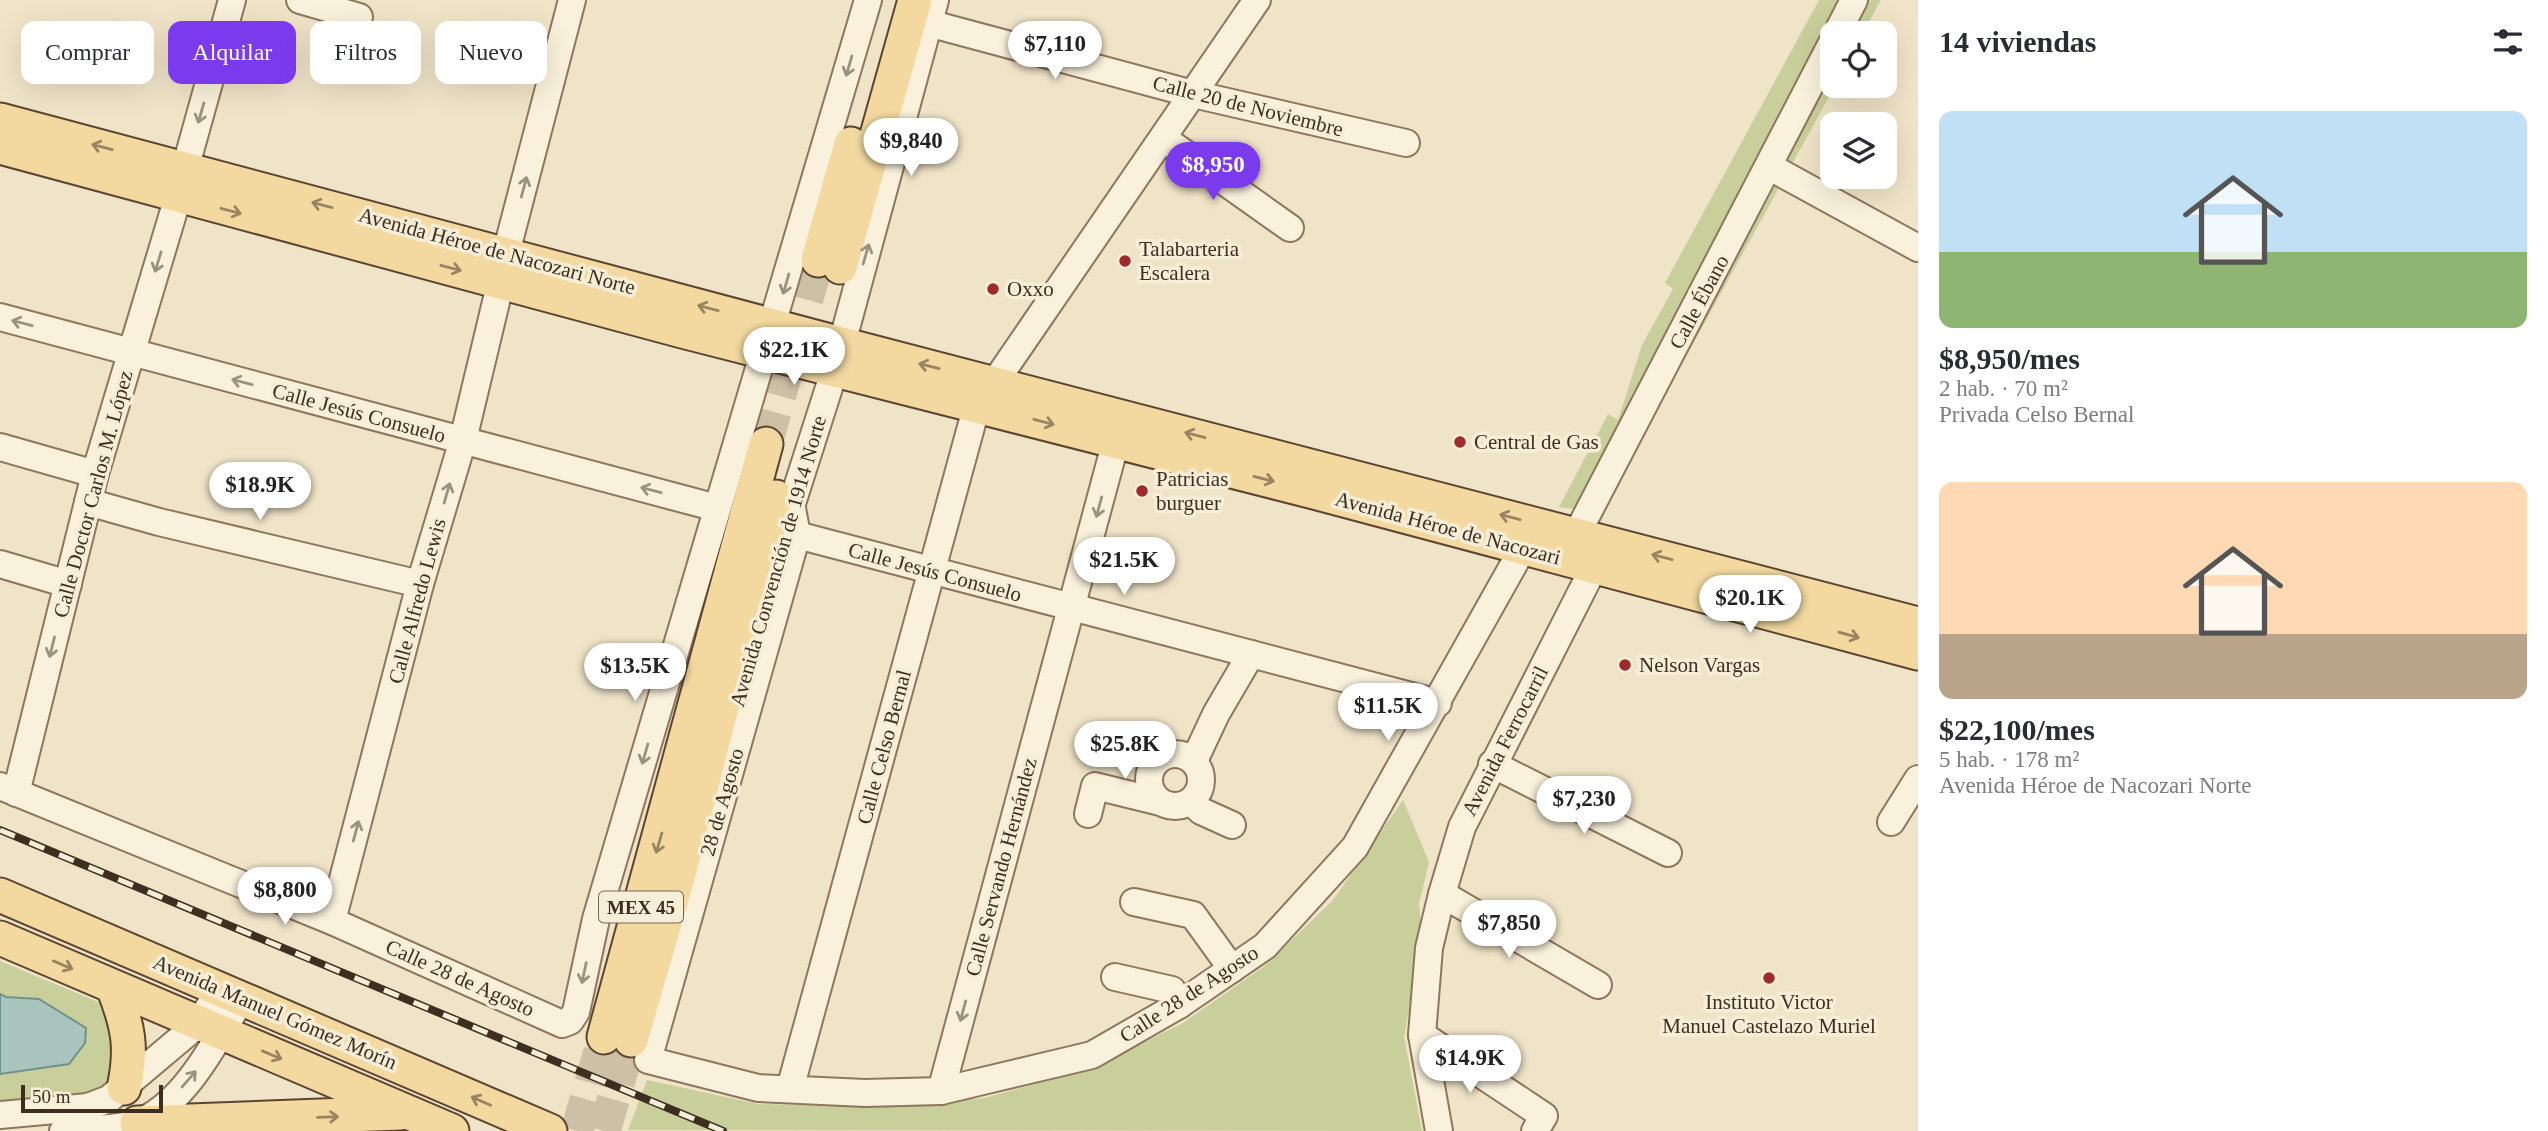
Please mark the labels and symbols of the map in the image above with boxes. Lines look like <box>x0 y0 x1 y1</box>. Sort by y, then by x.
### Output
pin: $7,110 <box>998 22 1112 81</box>
one-way arrow <box>842 54 855 76</box>
street label: Calle 20 de Noviembre <box>1150 71 1346 141</box>
one-way arrow <box>193 102 206 124</box>
pin: $9,840 <box>854 118 968 178</box>
one-way arrow <box>91 140 114 153</box>
pin: $8,950 <box>1156 142 1270 202</box>
one-way arrow <box>518 176 531 198</box>
one-way arrow <box>311 198 334 211</box>
street label: Avenida Héroe de Nacozari Norte <box>356 202 638 300</box>
one-way arrow <box>219 205 242 218</box>
place label: Talabarteria Escalera <box>1139 237 1240 285</box>
one-way arrow <box>860 244 873 266</box>
one-way arrow <box>151 251 164 273</box>
street label: Calle Ébano <box>1664 251 1734 353</box>
marker: Talabarteria Escalera <box>1117 253 1133 269</box>
one-way arrow <box>439 262 462 275</box>
one-way arrow <box>778 273 791 295</box>
place label: Oxxo <box>1007 277 1054 301</box>
marker: Oxxo <box>985 281 1001 297</box>
one-way arrow <box>697 300 719 313</box>
one-way arrow <box>11 316 34 329</box>
pin: $22.1K <box>737 328 851 387</box>
one-way arrow <box>918 359 940 372</box>
street label: Calle Doctor Carlos M. López <box>48 368 138 620</box>
one-way arrow <box>231 375 254 388</box>
street label: Calle Jesús Consuelo <box>270 378 448 448</box>
street label: Avenida Convención de 1914 Norte <box>725 413 831 709</box>
one-way arrow <box>1032 416 1054 429</box>
one-way arrow <box>1184 427 1206 440</box>
place label: Central de Gas <box>1474 430 1599 454</box>
marker: Central de Gas <box>1452 434 1468 450</box>
pin: $18.9K <box>203 462 317 522</box>
place label: Patricias burguer <box>1156 467 1228 515</box>
one-way arrow <box>1252 473 1275 486</box>
one-way arrow <box>442 482 455 504</box>
one-way arrow <box>640 483 662 496</box>
marker: Patricias burguer <box>1134 483 1150 499</box>
street label: Avenida Héroe de Nacozari <box>1333 486 1563 570</box>
one-way arrow <box>1091 496 1104 518</box>
one-way arrow <box>1499 510 1522 523</box>
street label: Calle Alfredo Lewis <box>383 516 451 686</box>
street label: Calle Jesús Consuelo <box>846 537 1024 607</box>
pin: $21.5K <box>1067 538 1181 597</box>
one-way arrow <box>1651 550 1674 563</box>
pin: $20.1K <box>1693 576 1807 635</box>
one-way arrow <box>1838 629 1860 642</box>
one-way arrow <box>45 635 58 658</box>
pin: $13.5K <box>578 644 692 703</box>
place label: Nelson Vargas <box>1639 653 1760 677</box>
marker: Nelson Vargas <box>1617 657 1633 673</box>
street label: Avenida Ferrocarril <box>1457 662 1553 820</box>
street label: Calle Celso Bernal <box>852 667 916 827</box>
pin: $11.5K <box>1331 684 1445 743</box>
pin: $25.8K <box>1068 722 1182 781</box>
one-way arrow <box>637 743 650 765</box>
street label: 28 de Agosto <box>695 745 749 859</box>
street label: Calle Servando Hernández <box>960 755 1042 979</box>
pin: $7,230 <box>1527 776 1641 836</box>
one-way arrow <box>350 820 363 843</box>
one-way arrow <box>652 831 665 854</box>
pin: $8,800 <box>228 867 342 927</box>
road number: MEX 45 <box>599 892 683 923</box>
pin: $7,850 <box>1452 900 1566 960</box>
street label: Calle 28 de Agosto <box>382 934 538 1022</box>
street label: Calle 28 de Agosto <box>1115 940 1263 1048</box>
street label: Avenida Manuel Gómez Morín <box>149 950 401 1075</box>
one-way arrow <box>51 959 73 972</box>
one-way arrow <box>577 961 591 984</box>
marker: Instituto Victor Manuel Castelazo Muriel <box>1761 970 1777 986</box>
place label: Instituto Victor Manuel Castelazo Muriel <box>1662 990 1876 1038</box>
one-way arrow <box>956 999 969 1021</box>
pin: $14.9K <box>1413 1036 1527 1095</box>
one-way arrow <box>260 1050 282 1063</box>
one-way arrow <box>181 1071 197 1089</box>
scale bar <box>21 1082 163 1114</box>
one-way arrow <box>470 1094 492 1107</box>
one-way arrow <box>316 1111 339 1124</box>

